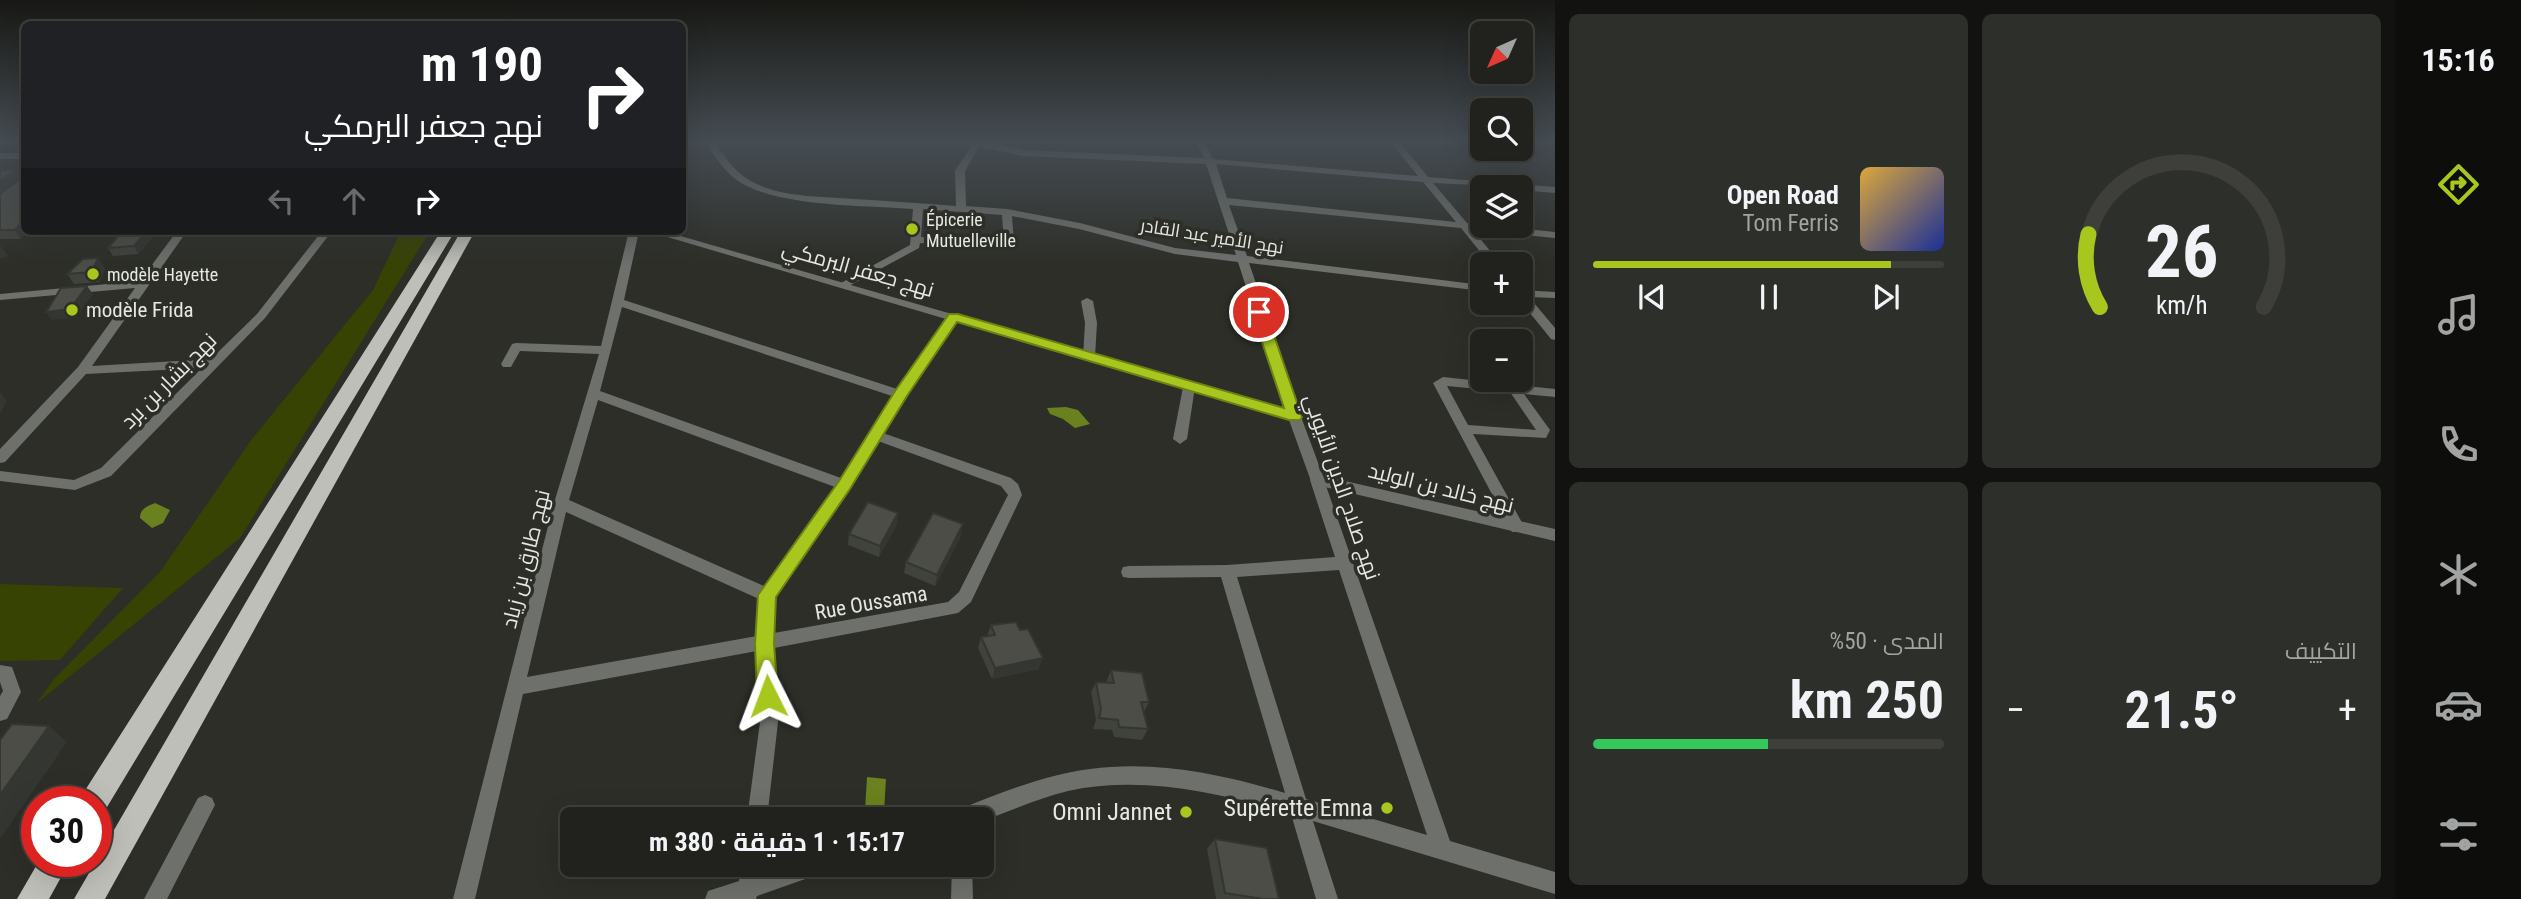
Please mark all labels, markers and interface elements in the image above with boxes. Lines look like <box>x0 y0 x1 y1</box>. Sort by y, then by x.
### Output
north arrow <box>1470 21 1533 84</box>
map controls <box>1470 21 1533 392</box>
text: 190 m <box>421 36 543 93</box>
text: 15:16 <box>2421 41 2495 79</box>
icon: right <box>567 49 658 140</box>
button: search <box>1470 98 1533 161</box>
text: نهج جعفر البرمكي <box>304 107 543 145</box>
icon: directions <box>2434 160 2483 209</box>
button: layers <box>1470 175 1533 238</box>
text: Open Road <box>1727 180 1839 210</box>
icon: left <box>262 182 300 220</box>
icon: ahead <box>335 182 373 220</box>
icon: right <box>408 182 446 220</box>
place label: Épicerie Mutuelleville <box>926 209 1016 251</box>
text: Tom Ferris <box>1743 210 1839 237</box>
text: 26 <box>2145 210 2218 296</box>
street label: نهج الأمير عبد القادر <box>1138 214 1285 260</box>
marker: Épicerie Mutuelleville <box>904 221 920 237</box>
street label: نهج جعفر البرمكي <box>778 236 937 306</box>
button: + <box>1470 252 1533 315</box>
place label: modèle Hayette <box>107 264 218 285</box>
marker: modèle Hayette <box>85 266 101 282</box>
icon: previous <box>1633 278 1671 316</box>
icon: pause <box>1750 278 1788 316</box>
icon: next <box>1867 278 1905 316</box>
pin <box>1229 282 1289 342</box>
icon: music <box>2434 290 2483 339</box>
text: km/h <box>2156 291 2207 320</box>
icon: arrive <box>1240 293 1278 331</box>
place label: modèle Frida <box>86 298 194 322</box>
marker: modèle Frida <box>64 302 80 318</box>
street label: نهج بشار بن برد <box>116 328 223 435</box>
button: − <box>1470 329 1533 392</box>
street label: نهج صلاح الدين الأيوبي <box>1295 391 1385 584</box>
icon: phone <box>2434 420 2483 469</box>
street label: نهج خالد بن الوليد <box>1365 458 1516 520</box>
street label: نهج طارق بن زياد <box>497 487 557 631</box>
icon: climate <box>2434 550 2483 599</box>
street label: Rue Oussama <box>813 581 929 625</box>
text: المدى · 50% <box>1830 628 1944 655</box>
text: التكييف <box>2285 638 2357 665</box>
position arrow <box>731 659 805 733</box>
text: 250 km <box>1790 670 1944 731</box>
text: 21.5° <box>2124 680 2239 741</box>
icon: car <box>2434 680 2483 729</box>
text: − <box>2006 688 2025 732</box>
text: + <box>2338 688 2357 732</box>
speed limit sign: 30 <box>21 786 112 877</box>
place label: Supérette Emna <box>1223 794 1373 822</box>
place label: Omni Jannet <box>1052 798 1172 826</box>
marker: Supérette Emna <box>1379 800 1395 816</box>
marker: Omni Jannet <box>1178 804 1194 820</box>
icon: filters <box>2434 810 2483 859</box>
text: 15:17 · 1 دقيقة · 380 m <box>649 827 905 857</box>

